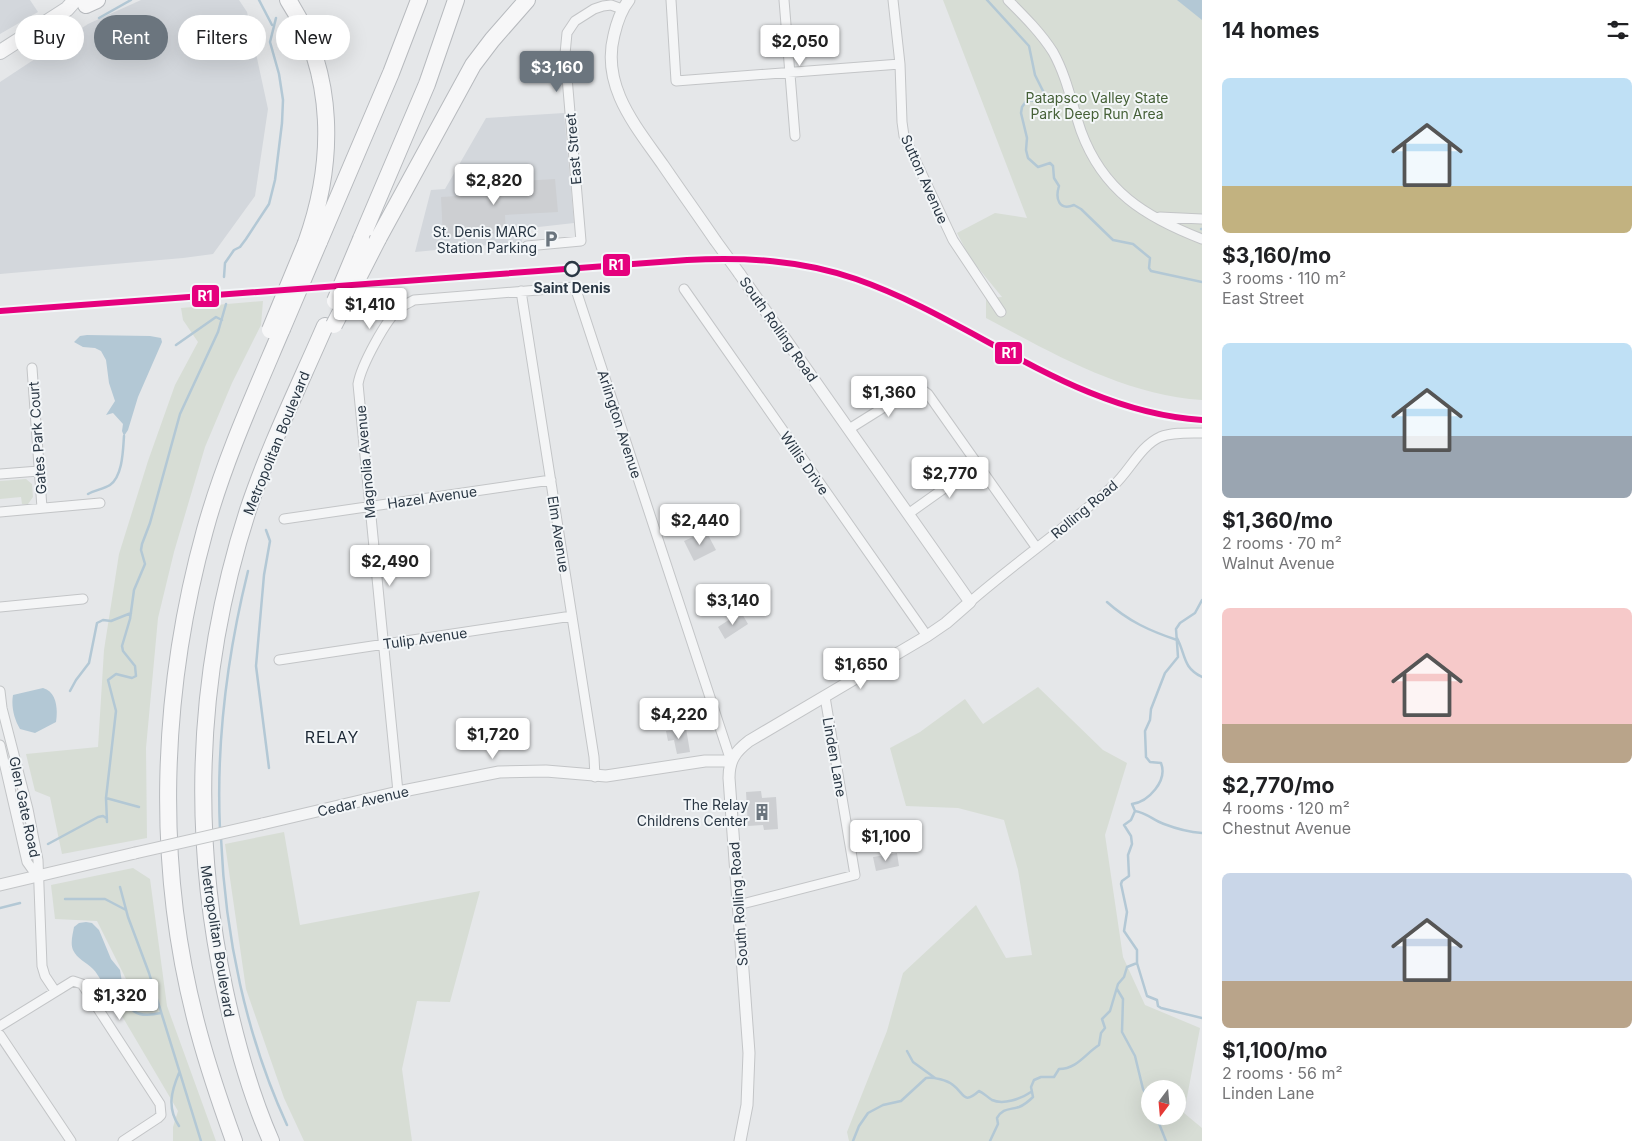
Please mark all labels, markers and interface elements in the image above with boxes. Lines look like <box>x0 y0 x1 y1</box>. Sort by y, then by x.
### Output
chip: Buy <box>15 15 84 60</box>
chip: Rent <box>94 15 168 60</box>
chip: Filters <box>178 15 266 60</box>
chip: New <box>276 15 350 60</box>
icon: filters <box>1604 16 1632 44</box>
text: 14 homes <box>1222 18 1320 43</box>
pin: $2,050 <box>759 24 841 67</box>
text: $2,050 <box>771 31 829 51</box>
pin: $3,160 <box>516 51 598 93</box>
text: $3,160 <box>531 57 583 77</box>
park label: Patapsco Valley State Park Deep Run Area <box>1026 89 1169 122</box>
icon: home <box>1382 110 1472 200</box>
street label: East Street <box>561 112 585 185</box>
street label: Sutton Avenue <box>898 132 952 226</box>
pin: $2,820 <box>453 164 535 206</box>
text: $2,820 <box>466 170 522 190</box>
place label: St. Denis MARC Station Parking <box>433 223 537 256</box>
parking icon: St. Denis MARC Station Parking <box>541 229 561 249</box>
text: $3,160/mo <box>1222 243 1331 268</box>
line badge: R1 <box>602 253 631 277</box>
text: R1 <box>608 256 624 273</box>
marker: Saint Denis <box>564 261 580 277</box>
text: 3 rooms · 110 m² <box>1222 268 1346 288</box>
street label: South Rolling Road <box>736 273 822 385</box>
place label: Saint Denis <box>533 279 611 296</box>
line badge: R1 <box>191 284 220 308</box>
text: R1 <box>197 287 213 304</box>
pin: $1,410 <box>329 288 411 330</box>
text: East Street <box>1222 288 1304 308</box>
text: $1,410 <box>345 294 395 314</box>
line badge: R1 <box>994 341 1023 365</box>
text: R1 <box>1001 344 1017 361</box>
street label: Arlington Avenue <box>594 368 646 480</box>
street label: Metropolitan Boulevard <box>239 369 313 517</box>
icon: home <box>1382 375 1472 465</box>
pin: $1,360 <box>848 376 930 418</box>
street label: Gates Park Court <box>25 381 49 495</box>
text: $1,360 <box>862 382 916 402</box>
street label: Magnolia Avenue <box>352 405 378 519</box>
street label: Willis Drive <box>777 428 833 498</box>
pin: $2,770 <box>909 456 991 499</box>
text: $2,770 <box>923 463 977 483</box>
street label: Rolling Road <box>1047 476 1121 542</box>
street label: Hazel Avenue <box>386 482 478 512</box>
street label: Elm Avenue <box>545 495 573 573</box>
pin: $2,440 <box>659 504 741 546</box>
text: $1,360/mo <box>1222 508 1333 533</box>
text: $2,440 <box>671 510 729 530</box>
text: 2 rooms · 70 m² <box>1222 533 1342 553</box>
pin: $2,490 <box>349 544 431 587</box>
text: $2,490 <box>361 551 419 571</box>
text: Walnut Avenue <box>1222 553 1335 573</box>
pin: $3,140 <box>692 584 774 626</box>
text: $3,140 <box>707 590 759 610</box>
street label: Tulip Avenue <box>382 624 468 652</box>
icon: home <box>1382 640 1472 730</box>
pin: $1,650 <box>820 648 902 690</box>
text: $1,650 <box>834 654 888 674</box>
pin: $4,220 <box>638 698 720 740</box>
text: $4,220 <box>650 704 708 724</box>
street label: Linden Lane <box>820 716 850 798</box>
pin: $1,720 <box>452 718 534 760</box>
text: $1,720 <box>467 724 519 744</box>
district label: RELAY <box>305 727 359 747</box>
street label: Glen Gate Road <box>6 755 44 859</box>
text: $2,770/mo <box>1222 773 1334 798</box>
street label: Cedar Avenue <box>316 782 410 820</box>
place label: The Relay Childrens Center <box>637 796 748 829</box>
text: 4 rooms · 120 m² <box>1222 798 1350 818</box>
building icon: The Relay Childrens Center <box>752 802 772 822</box>
text: Chestnut Avenue <box>1222 818 1351 838</box>
pin: $1,100 <box>845 820 927 862</box>
text: $1,100 <box>861 826 911 846</box>
street label: South Rolling Road <box>725 841 751 967</box>
street label: Metropolitan Boulevard <box>198 864 238 1018</box>
icon: home <box>1382 905 1472 995</box>
pin: $1,320 <box>79 978 161 1021</box>
text: $1,320 <box>93 985 147 1005</box>
text: $1,100/mo <box>1222 1038 1328 1063</box>
text: 2 rooms · 56 m² <box>1222 1063 1343 1083</box>
north arrow <box>1141 1080 1186 1125</box>
map controls <box>1141 1080 1186 1125</box>
text: Linden Lane <box>1222 1083 1314 1103</box>

